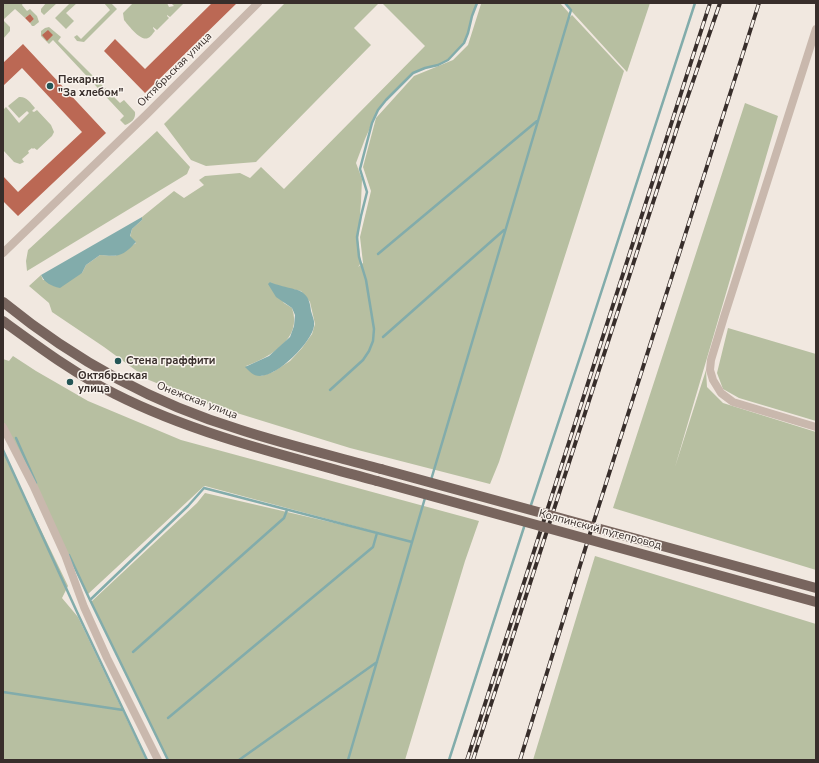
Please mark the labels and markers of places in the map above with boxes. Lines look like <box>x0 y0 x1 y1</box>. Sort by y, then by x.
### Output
place label: Пекарня "За хлебом" <box>58 73 123 99</box>
marker: Пекарня "За хлебом" <box>45 81 55 91</box>
place label: Стена граффити <box>126 354 215 368</box>
marker: Стена граффити <box>113 356 123 366</box>
place label: Октябрьская улица <box>78 369 147 395</box>
marker: Октябрьская улица <box>65 377 75 387</box>

